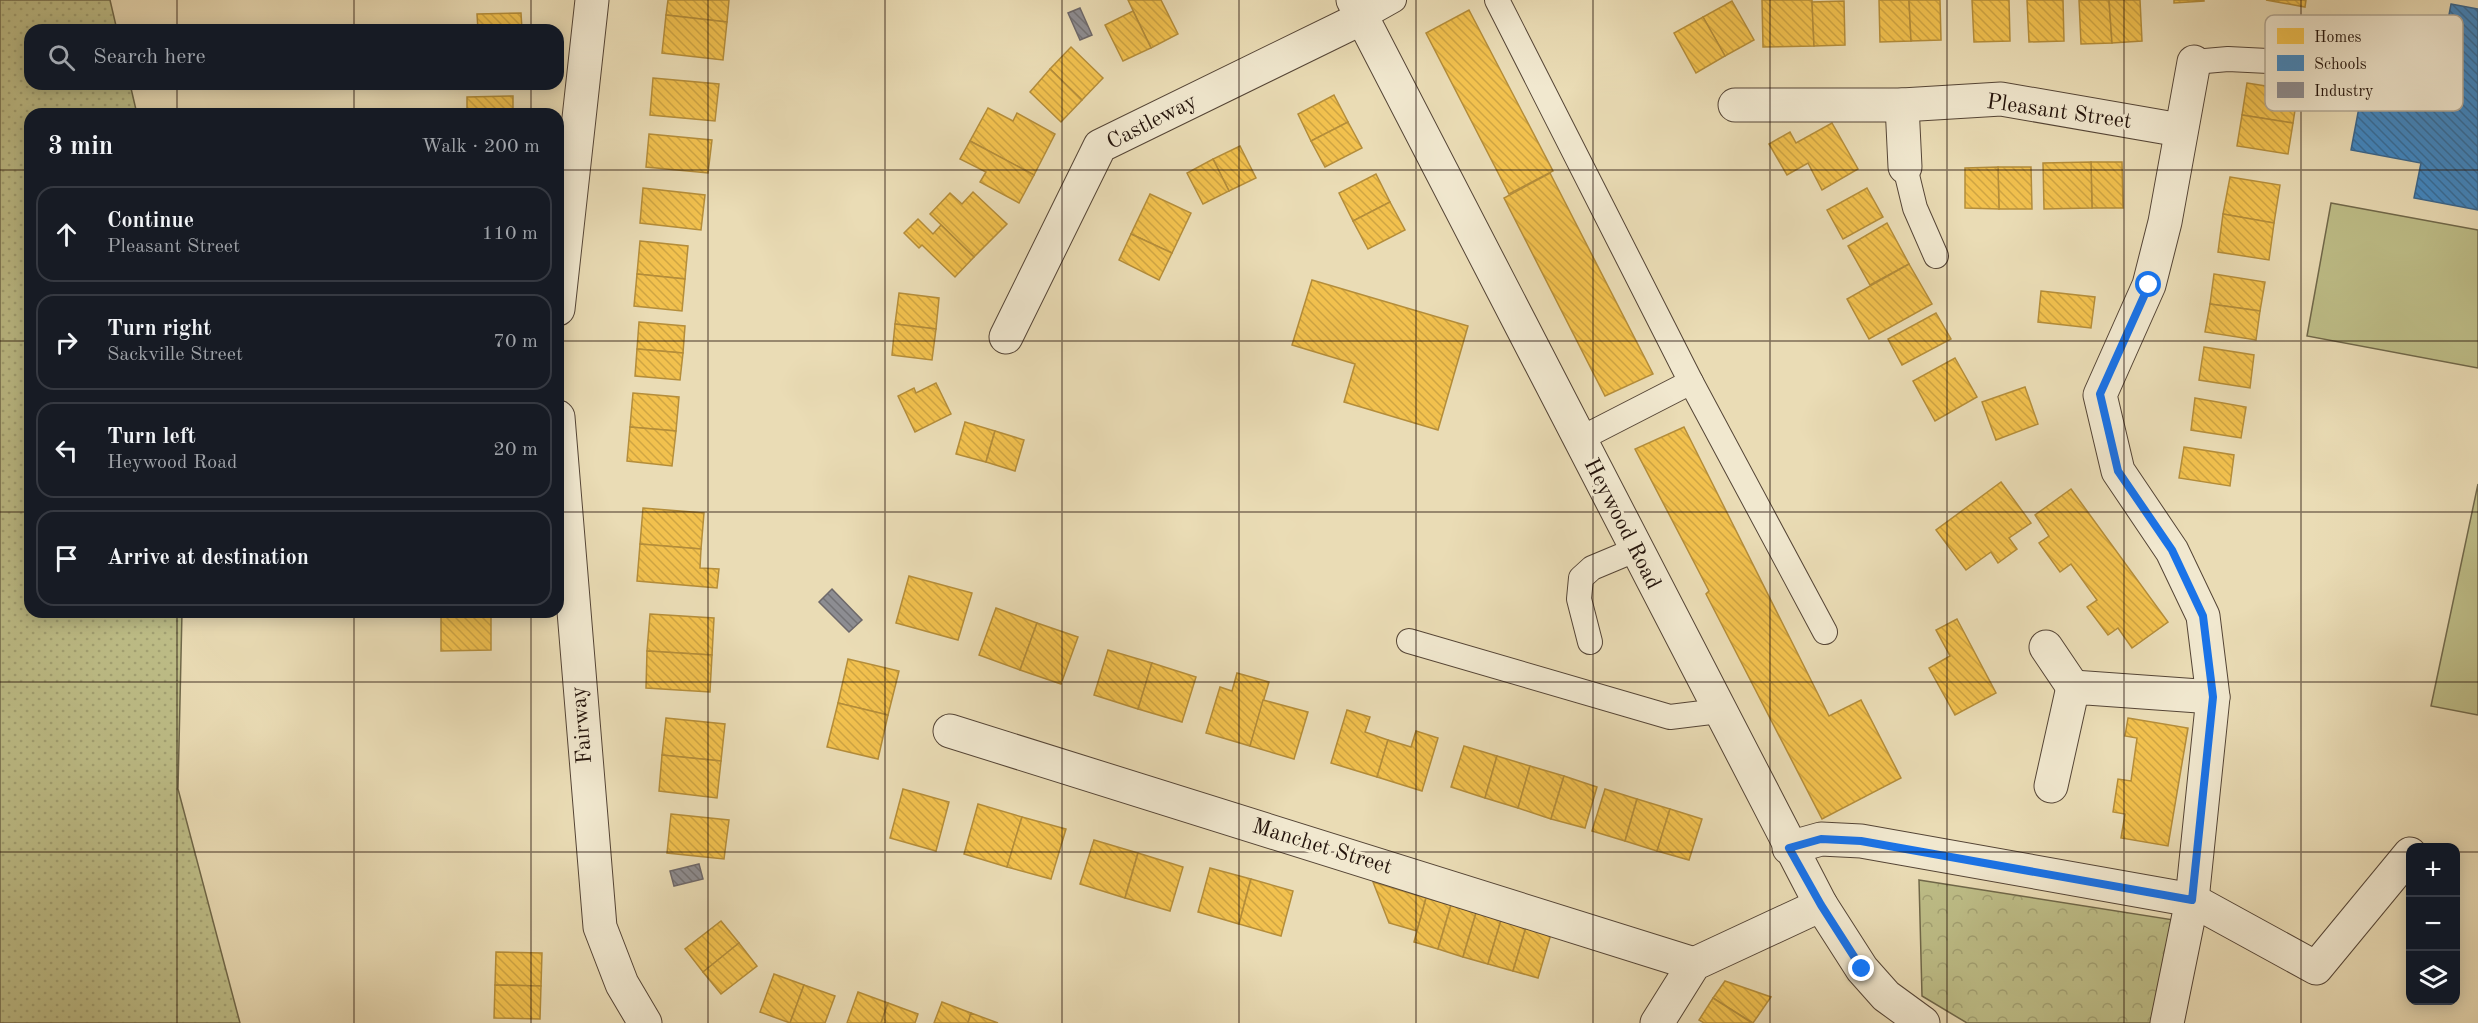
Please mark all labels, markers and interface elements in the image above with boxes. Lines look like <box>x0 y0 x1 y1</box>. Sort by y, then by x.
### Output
legend <box>2265 15 2463 111</box>
search box <box>24 24 564 90</box>
text: Homes <box>2314 30 2362 46</box>
icon: search <box>45 41 78 74</box>
text: Search here <box>93 46 206 68</box>
text: Schools <box>2314 57 2367 73</box>
text: Industry <box>2314 84 2374 100</box>
street label: Castleway <box>1104 90 1201 154</box>
street label: Pleasant Street <box>1985 91 2133 133</box>
text: 3 min <box>48 134 113 160</box>
text: Walk · 200 m <box>421 137 540 157</box>
text: Continue <box>107 210 194 232</box>
icon: ahead <box>50 218 83 251</box>
text: 110 m <box>482 224 538 244</box>
text: Pleasant Street <box>107 237 240 257</box>
route start <box>2135 271 2161 297</box>
text: Turn right <box>107 318 211 340</box>
icon: right <box>50 326 83 359</box>
text: 70 m <box>493 332 538 352</box>
text: Sackville Street <box>107 345 243 365</box>
text: Turn left <box>107 426 196 448</box>
icon: left <box>50 434 83 467</box>
text: 20 m <box>493 440 538 460</box>
text: Heywood Road <box>107 453 238 473</box>
street label: Heywood Road <box>1580 455 1664 593</box>
icon: arrive <box>50 542 83 575</box>
text: Arrive at destination <box>107 547 309 569</box>
street label: Fairway <box>568 685 596 765</box>
street label: Manchet Street <box>1249 815 1395 879</box>
map controls <box>2406 843 2460 1005</box>
button: + <box>2406 843 2460 897</box>
button: − <box>2406 897 2460 951</box>
button: layers <box>2406 951 2460 1005</box>
route end <box>1848 955 1874 981</box>

